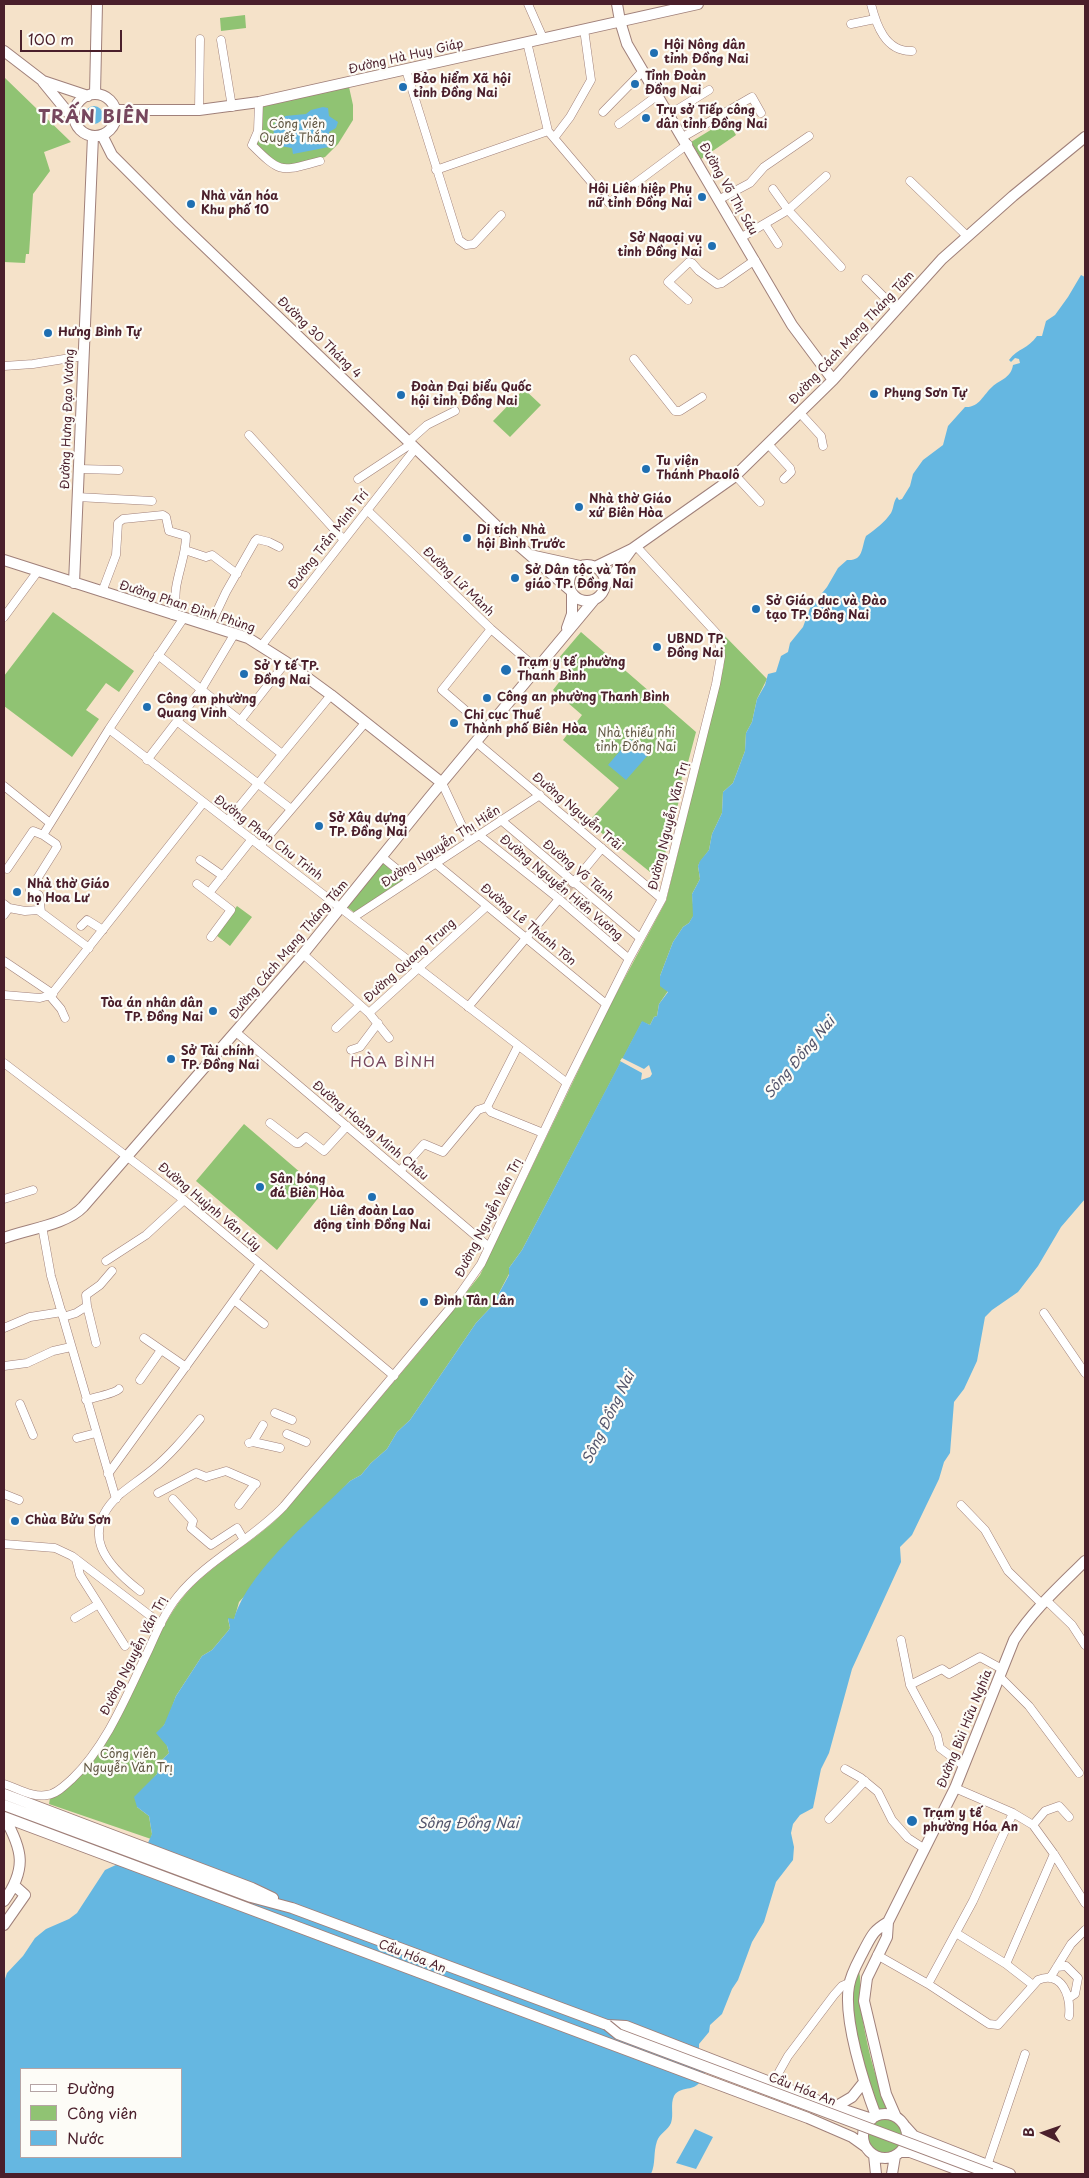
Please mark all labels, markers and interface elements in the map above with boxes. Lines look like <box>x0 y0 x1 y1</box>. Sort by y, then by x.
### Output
scale bar <box>22 20 125 52</box>
text: 100 m <box>28 27 74 50</box>
street label: Đường Hà Huy Giáp <box>347 37 465 77</box>
place label: Hội Nông dân tỉnh Đồng Nai <box>664 39 748 67</box>
marker: Hội Nông dân tỉnh Đồng Nai <box>648 47 660 59</box>
place label: Tỉnh Đoàn Đồng Nai <box>645 70 706 98</box>
place label: Bảo hiểm Xã hội tỉnh Đồng Nai <box>413 73 511 101</box>
marker: Tỉnh Đoàn Đồng Nai <box>629 78 641 90</box>
marker: Bảo hiểm Xã hội tỉnh Đồng Nai <box>397 81 409 93</box>
place label: Trụ sở Tiếp công dân tỉnh Đồng Nai <box>656 104 767 132</box>
district label: TRẤN BIÊN <box>37 107 151 129</box>
marker: Trụ sở Tiếp công dân tỉnh Đồng Nai <box>640 112 652 124</box>
park label: Công viên Quyết Thắng <box>259 118 335 146</box>
street label: Đường Võ Thị Sáu <box>696 140 760 238</box>
place label: Hội Liên hiệp Phụ nữ tỉnh Đồng Nai <box>588 183 692 211</box>
place label: Nhà văn hóa Khu phố 10 <box>201 190 278 218</box>
marker: Hội Liên hiệp Phụ nữ tỉnh Đồng Nai <box>696 191 708 203</box>
marker: Nhà văn hóa Khu phố 10 <box>185 198 197 210</box>
place label: Sở Ngoại vụ tỉnh Đồng Nai <box>618 232 702 260</box>
marker: Sở Ngoại vụ tỉnh Đồng Nai <box>706 240 718 252</box>
street label: Đường Cách Mạng Tháng Tám <box>786 268 918 408</box>
street label: Đường 30 Tháng 4 <box>274 294 364 382</box>
place label: Hưng Bình Tự <box>58 326 141 340</box>
marker: Hưng Bình Tự <box>42 327 54 339</box>
street label: Đường Hưng Đạo Vương <box>58 348 78 490</box>
place label: Đoàn Đại biểu Quốc hội tỉnh Đồng Nai <box>411 381 532 409</box>
place label: Phụng Sơn Tự <box>884 387 967 401</box>
marker: Phụng Sơn Tự <box>868 388 880 400</box>
marker: Đoàn Đại biểu Quốc hội tỉnh Đồng Nai <box>395 389 407 401</box>
place label: Tu viện Thánh Phaolô <box>656 455 739 483</box>
marker: Tu viện Thánh Phaolô <box>640 463 652 475</box>
street label: Đường Trần Minh Trí <box>286 488 372 592</box>
place label: Nhà thờ Giáo xứ Biên Hòa <box>589 493 671 521</box>
marker: Nhà thờ Giáo xứ Biên Hòa <box>573 501 585 513</box>
place label: Di tích Nhà hội Bình Trước <box>477 524 565 552</box>
marker: Di tích Nhà hội Bình Trước <box>461 532 473 544</box>
street label: Đường Lữ Mành <box>419 544 497 620</box>
place label: Sở Dân tộc và Tôn giáo TP. Đồng Nai <box>525 564 636 592</box>
marker: Sở Dân tộc và Tôn giáo TP. Đồng Nai <box>509 572 521 584</box>
street label: Đường Phan Đình Phùng <box>117 578 257 636</box>
place label: Sở Giáo dục và Đào tạo TP. Đồng Nai <box>766 595 886 623</box>
marker: Sở Giáo dục và Đào tạo TP. Đồng Nai <box>750 603 762 615</box>
place label: UBND TP. Đồng Nai <box>667 633 726 661</box>
marker: UBND TP. Đồng Nai <box>651 641 663 653</box>
place label: Trạm y tế phường Thanh Bình <box>517 656 625 684</box>
place label: Sở Y tế TP. Đồng Nai <box>254 660 319 688</box>
marker: Trạm y tế phường Thanh Bình <box>499 663 513 677</box>
marker: Sở Y tế TP. Đồng Nai <box>238 668 250 680</box>
place label: Công an phường Thanh Bình <box>497 691 670 705</box>
marker: Công an phường Thanh Bình <box>481 692 493 704</box>
place label: Công an phường Quang Vinh <box>157 693 256 721</box>
marker: Công an phường Quang Vinh <box>141 701 153 713</box>
place label: Chi cục Thuế Thành phố Biên Hòa <box>464 709 587 737</box>
marker: Chi cục Thuế Thành phố Biên Hòa <box>448 717 460 729</box>
park label: Nhà thiếu nhi tỉnh Đồng Nai <box>596 727 676 755</box>
street label: Đường Nguyễn Văn Trị <box>646 760 692 892</box>
street label: Đường Nguyễn Trãi <box>529 770 625 854</box>
street label: Đường Phan Chu Trinh <box>211 793 325 883</box>
street label: Đường Nguyễn Thị Hiền <box>379 803 503 891</box>
place label: Sở Xây dựng TP. Đồng Nai <box>329 812 407 840</box>
marker: Sở Xây dựng TP. Đồng Nai <box>313 820 325 832</box>
street label: Đường Nguyễn Hiền Vương <box>497 832 625 944</box>
street label: Đường Võ Tánh <box>540 837 616 905</box>
place label: Nhà thờ Giáo họ Hoa Lư <box>27 878 109 906</box>
street label: Đường Cách Mạng Tháng Tám <box>227 878 351 1022</box>
street label: Đường Lê Thánh Tôn <box>477 881 579 969</box>
marker: Nhà thờ Giáo họ Hoa Lư <box>11 886 23 898</box>
street label: Đường Quang Trung <box>361 916 459 1006</box>
place label: Tòa án nhân dân TP. Đồng Nai <box>101 997 203 1025</box>
marker: Tòa án nhân dân TP. Đồng Nai <box>207 1005 219 1017</box>
water label: Sông Đồng Nai <box>761 1014 839 1102</box>
place label: Sở Tài chính TP. Đồng Nai <box>181 1045 259 1073</box>
marker: Sở Tài chính TP. Đồng Nai <box>165 1053 177 1065</box>
district label: HÒA BÌNH <box>349 1054 437 1072</box>
street label: Đường Hoàng Minh Châu <box>309 1078 431 1184</box>
street label: Đường Nguyễn Văn Trị <box>453 1156 525 1280</box>
street label: Đường Huỳnh Văn Lũy <box>155 1160 263 1254</box>
place label: Sân bóng đá Biên Hòa <box>270 1173 345 1201</box>
marker: Sân bóng đá Biên Hòa <box>254 1181 266 1193</box>
marker: Liên đoàn Lao động tỉnh Đồng Nai <box>366 1191 378 1203</box>
place label: Liên đoàn Lao động tỉnh Đồng Nai <box>313 1205 431 1233</box>
place label: Đình Tân Lân <box>434 1295 514 1309</box>
marker: Đình Tân Lân <box>418 1296 430 1308</box>
water label: Sông Đồng Nai <box>579 1369 639 1467</box>
place label: Chùa Bửu Sơn <box>25 1514 111 1528</box>
marker: Chùa Bửu Sơn <box>9 1515 21 1527</box>
street label: Đường Nguyễn Văn Trị <box>98 1594 170 1718</box>
street label: Đường Bùi Hữu Nghĩa <box>935 1668 995 1790</box>
park label: Công viên Nguyễn Văn Trị <box>83 1748 173 1776</box>
place label: Trạm y tế phường Hóa An <box>923 1807 1018 1835</box>
marker: Trạm y tế phường Hóa An <box>905 1814 919 1828</box>
water label: Sông Đồng Nai <box>417 1816 519 1832</box>
street label: Cầu Hóa An <box>376 1938 448 1976</box>
legend <box>20 2068 182 2158</box>
street label: Cầu Hóa An <box>766 2071 838 2109</box>
text: Đường <box>67 2076 115 2099</box>
text: Công viên <box>67 2101 137 2124</box>
north arrow <box>1019 2108 1069 2158</box>
text: Nước <box>67 2126 104 2149</box>
text: B <box>1018 2127 1039 2138</box>

